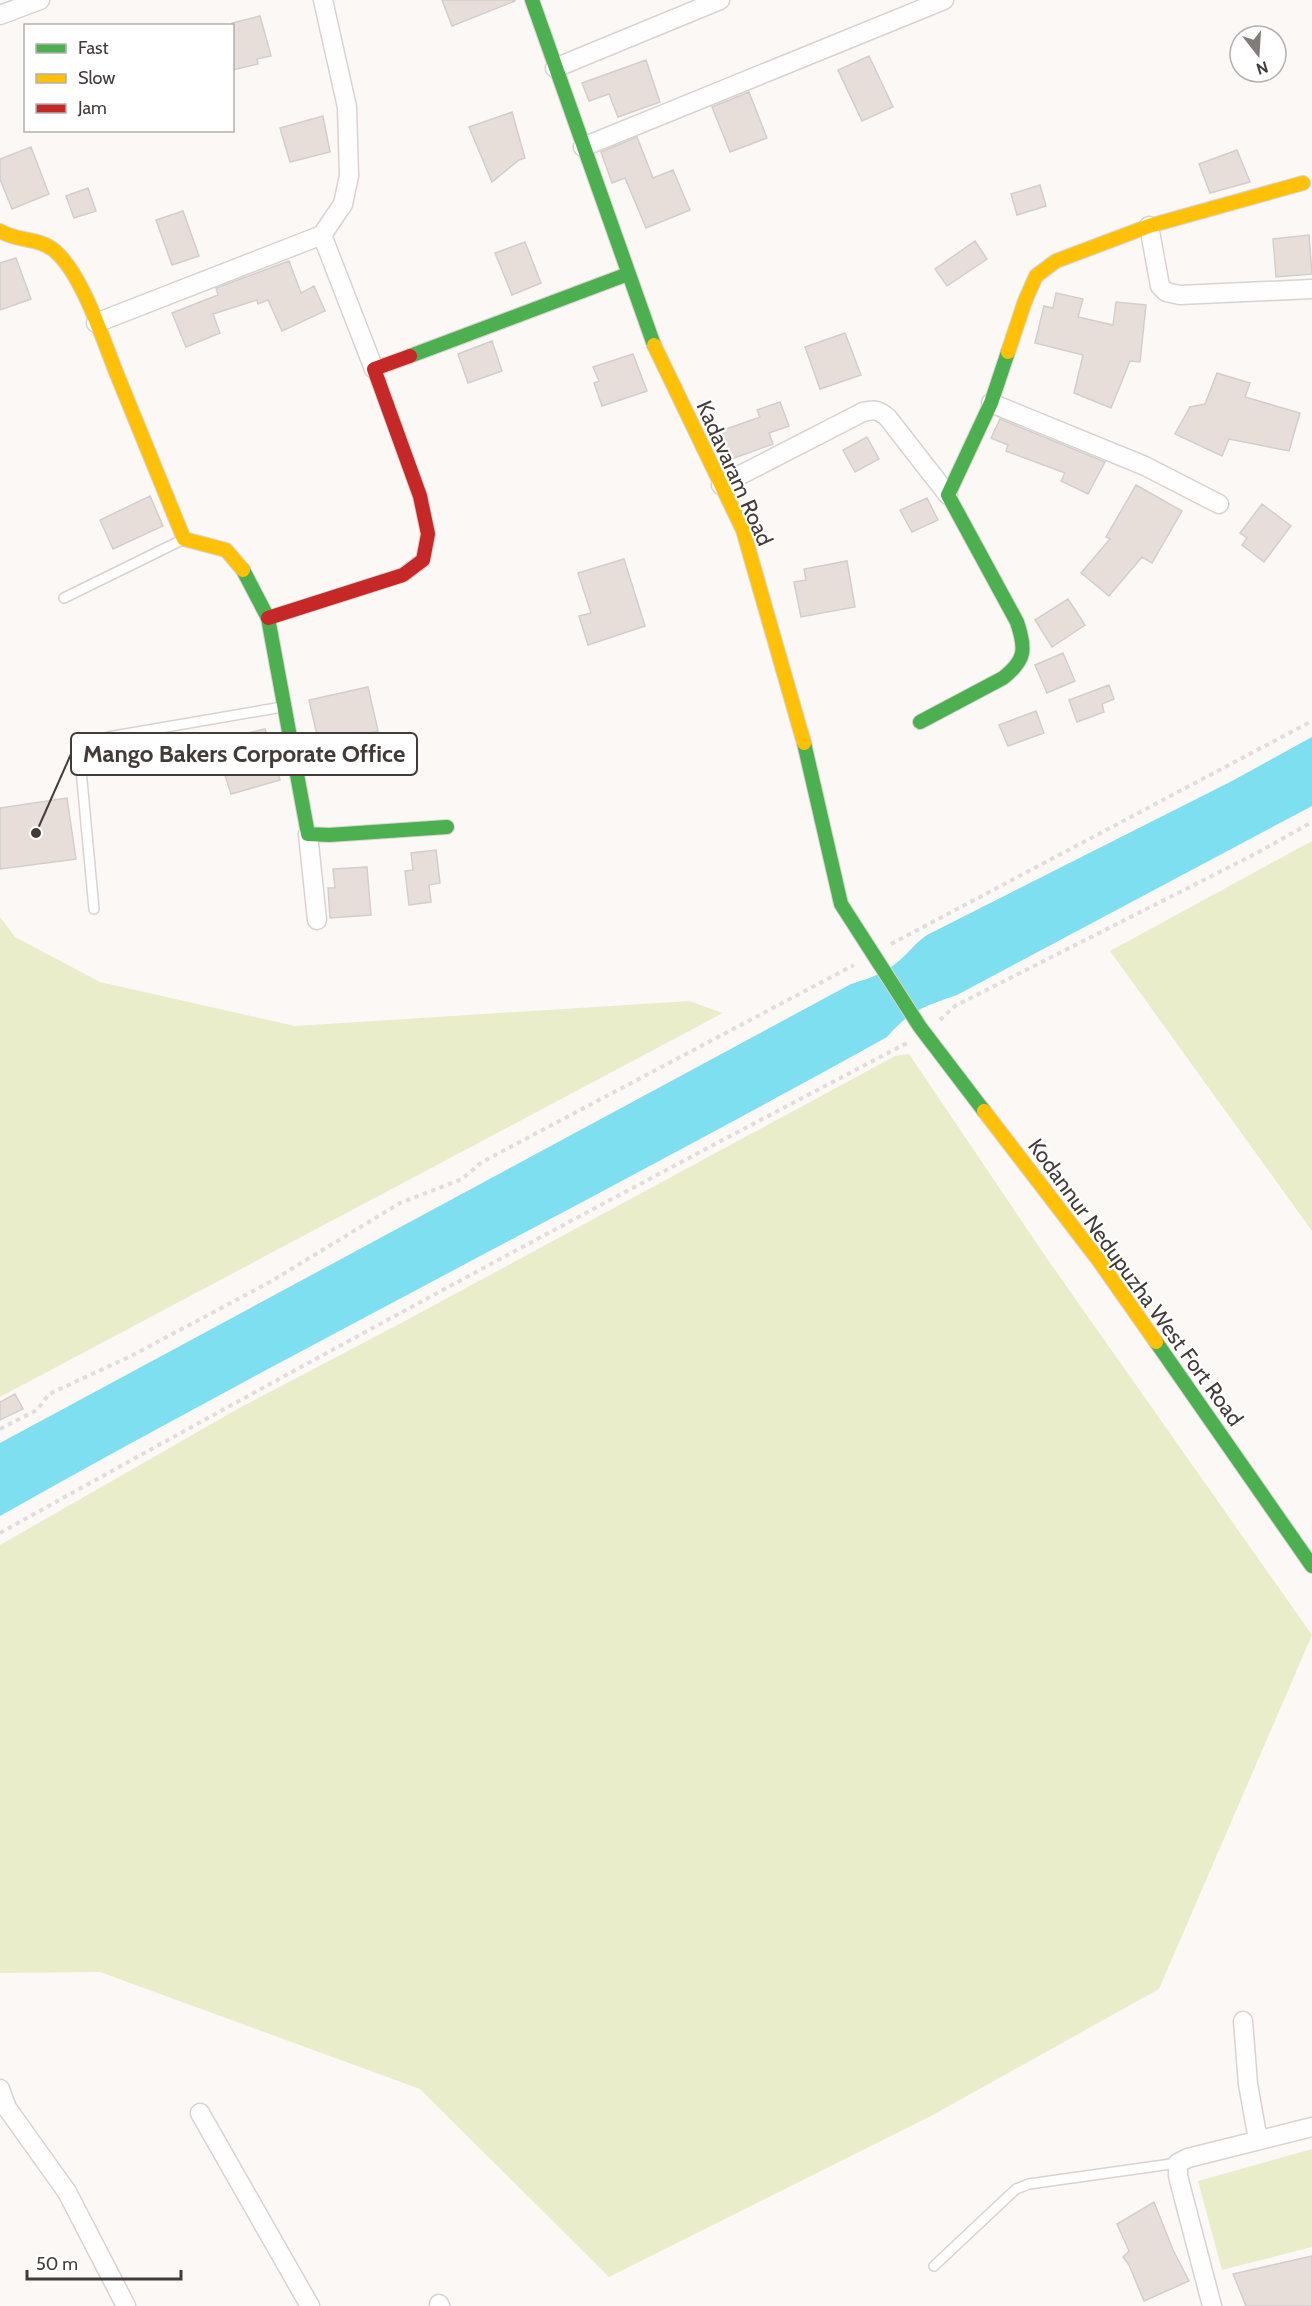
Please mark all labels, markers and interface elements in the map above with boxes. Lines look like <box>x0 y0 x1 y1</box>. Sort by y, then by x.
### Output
legend <box>24 24 234 132</box>
north arrow <box>1228 24 1288 84</box>
text: Fast <box>78 37 109 59</box>
text: N <box>1254 57 1270 79</box>
text: Slow <box>78 67 115 89</box>
text: Jam <box>77 97 107 119</box>
street label: Kadavaram Road <box>690 396 779 550</box>
callout: Mango Bakers Corporate Office <box>71 733 417 775</box>
text: Mango Bakers Corporate Office <box>83 739 405 768</box>
street label: Kodannur Nedupuzha West Fort Road <box>1022 1133 1249 1431</box>
scale bar <box>27 2243 182 2281</box>
text: 50 m <box>36 2253 78 2275</box>

